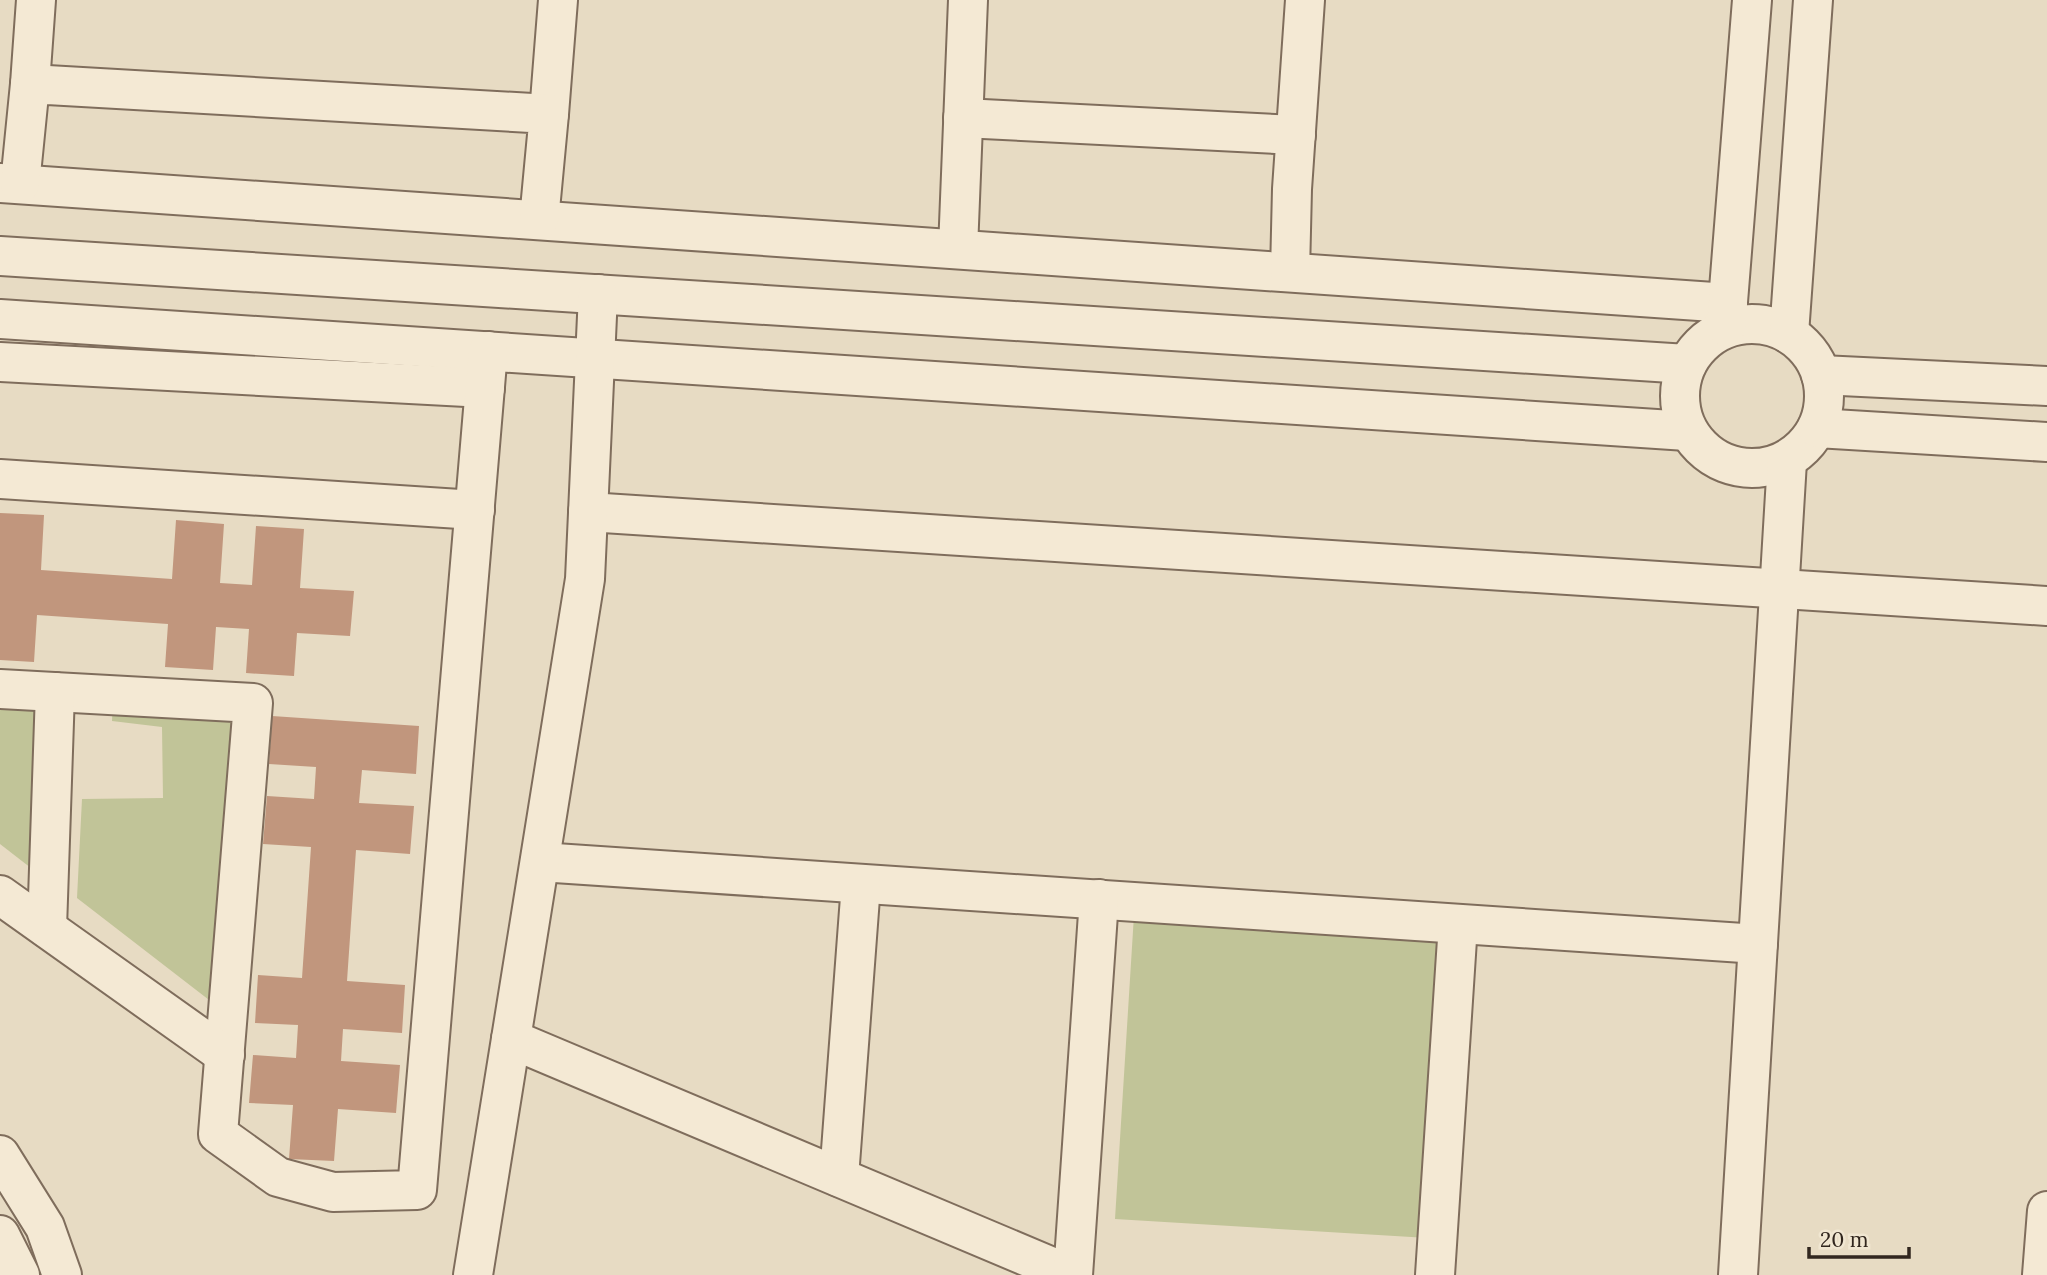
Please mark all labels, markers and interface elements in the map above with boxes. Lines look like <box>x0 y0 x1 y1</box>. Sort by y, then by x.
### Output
scale bar <box>1809 1216 1909 1260</box>
text: 20 m <box>1820 1226 1869 1253</box>

